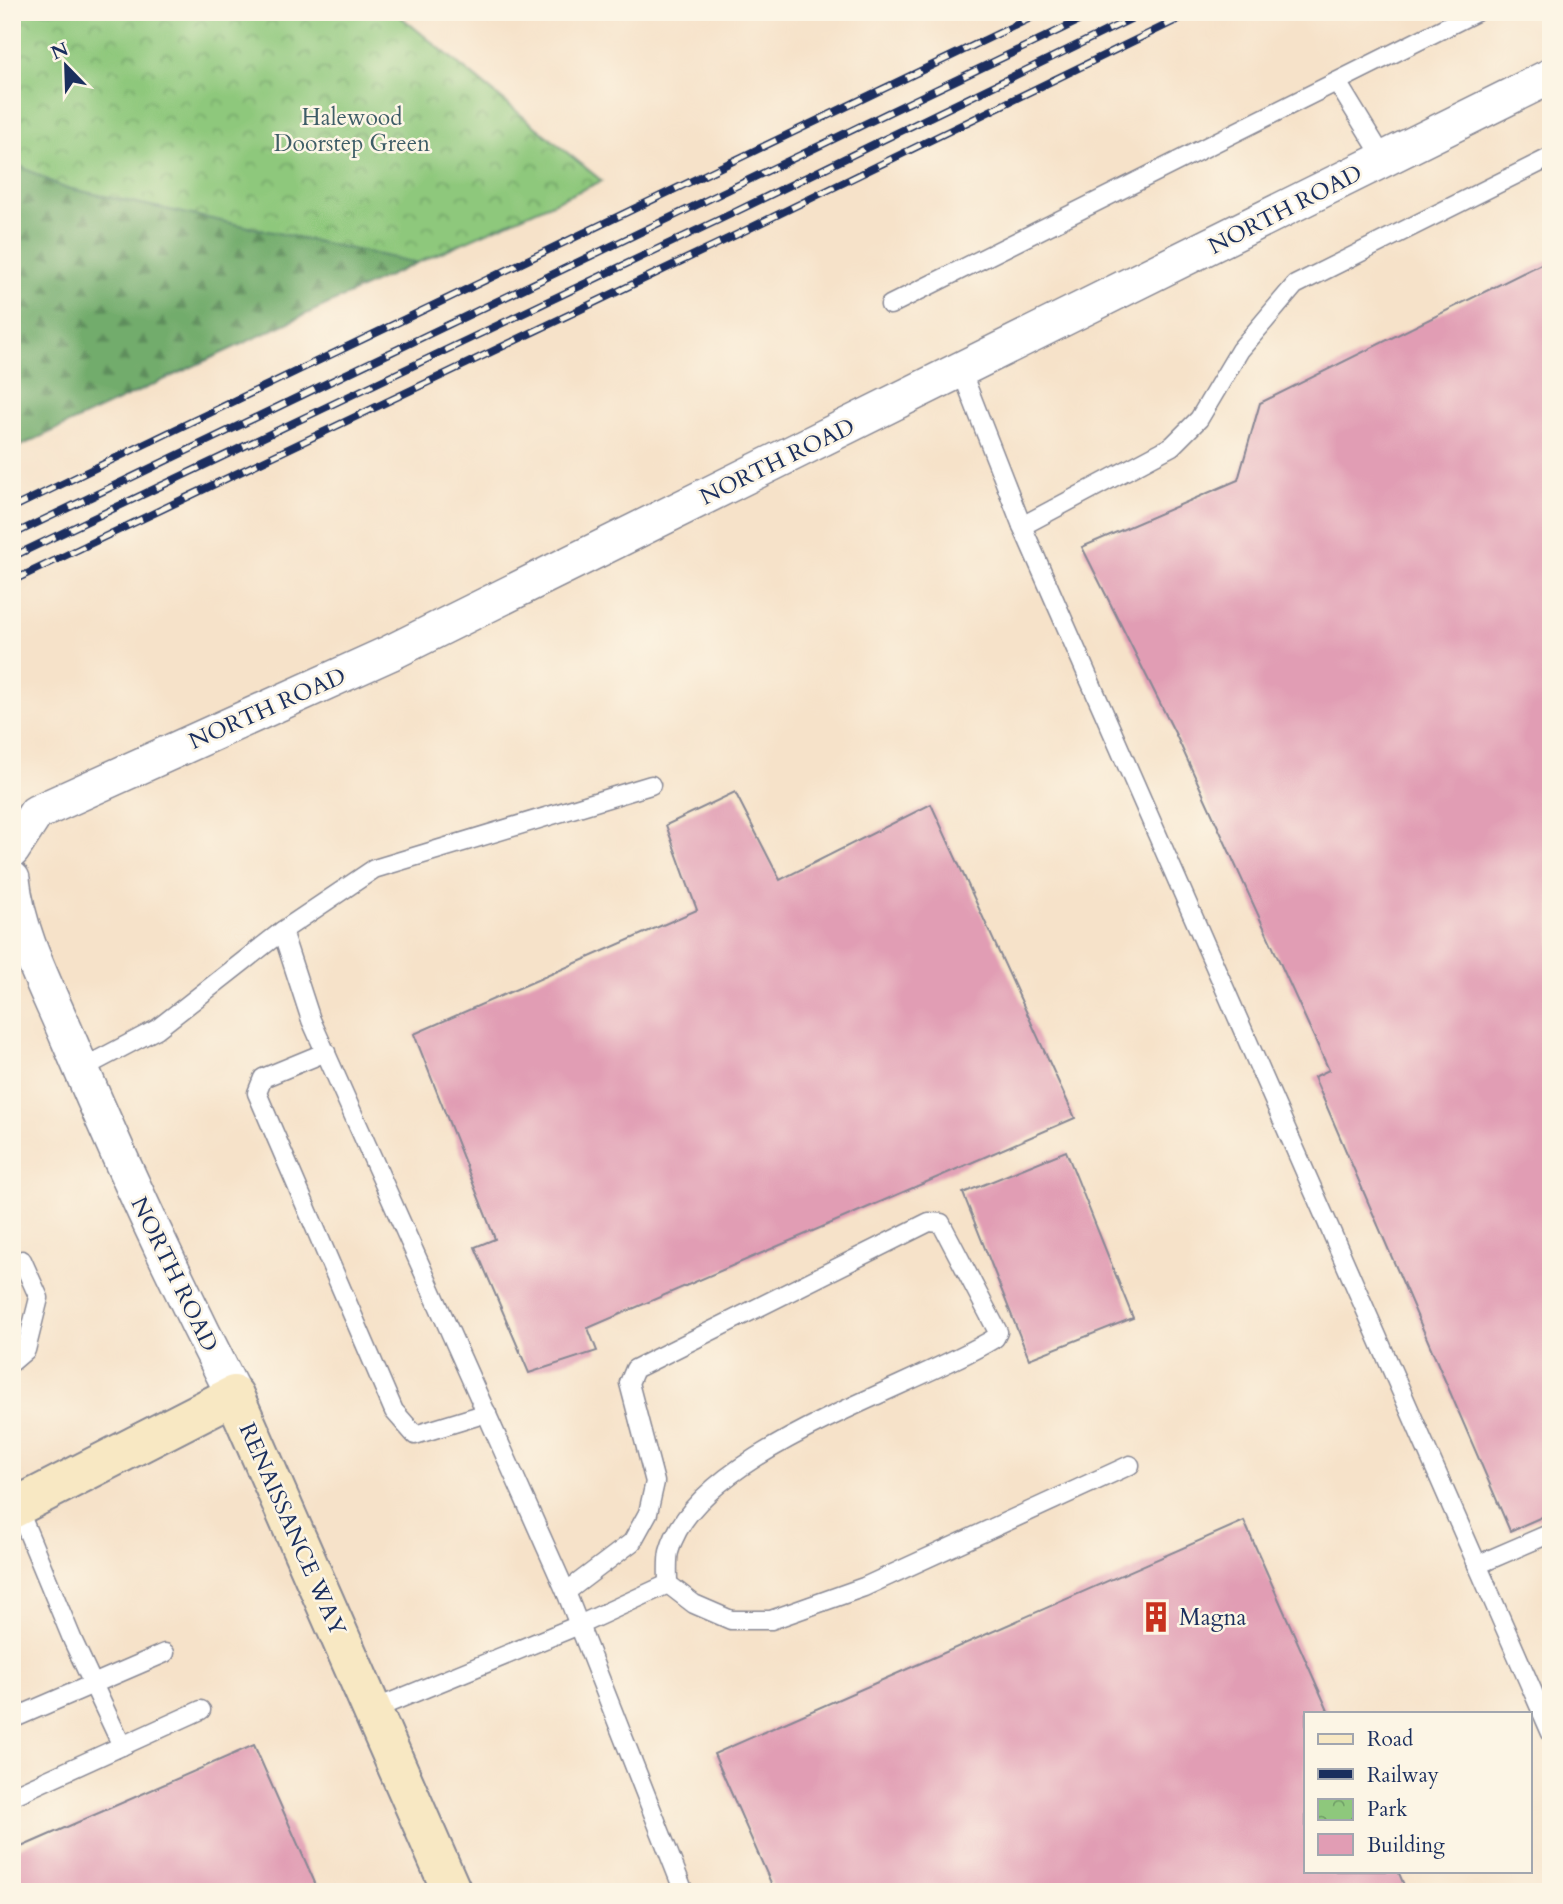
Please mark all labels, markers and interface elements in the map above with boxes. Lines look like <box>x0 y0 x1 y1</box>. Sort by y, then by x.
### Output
north arrow <box>32 32 102 102</box>
text: N <box>47 36 73 66</box>
park label: Halewood Doorstep Green <box>274 102 430 159</box>
street label: NORTH ROAD <box>1203 157 1367 262</box>
street label: NORTH ROAD <box>695 411 860 512</box>
street label: NORTH ROAD <box>184 660 351 757</box>
street label: NORTH ROAD <box>124 1192 225 1357</box>
street label: RENAISSANCE WAY <box>232 1418 354 1641</box>
building icon: Magna <box>1139 1600 1173 1634</box>
place label: Magna <box>1179 1602 1247 1633</box>
legend <box>1304 1712 1532 1872</box>
text: Road <box>1367 1725 1413 1754</box>
text: Railway <box>1367 1761 1439 1790</box>
text: Park <box>1367 1795 1408 1824</box>
text: Building <box>1367 1831 1445 1860</box>

